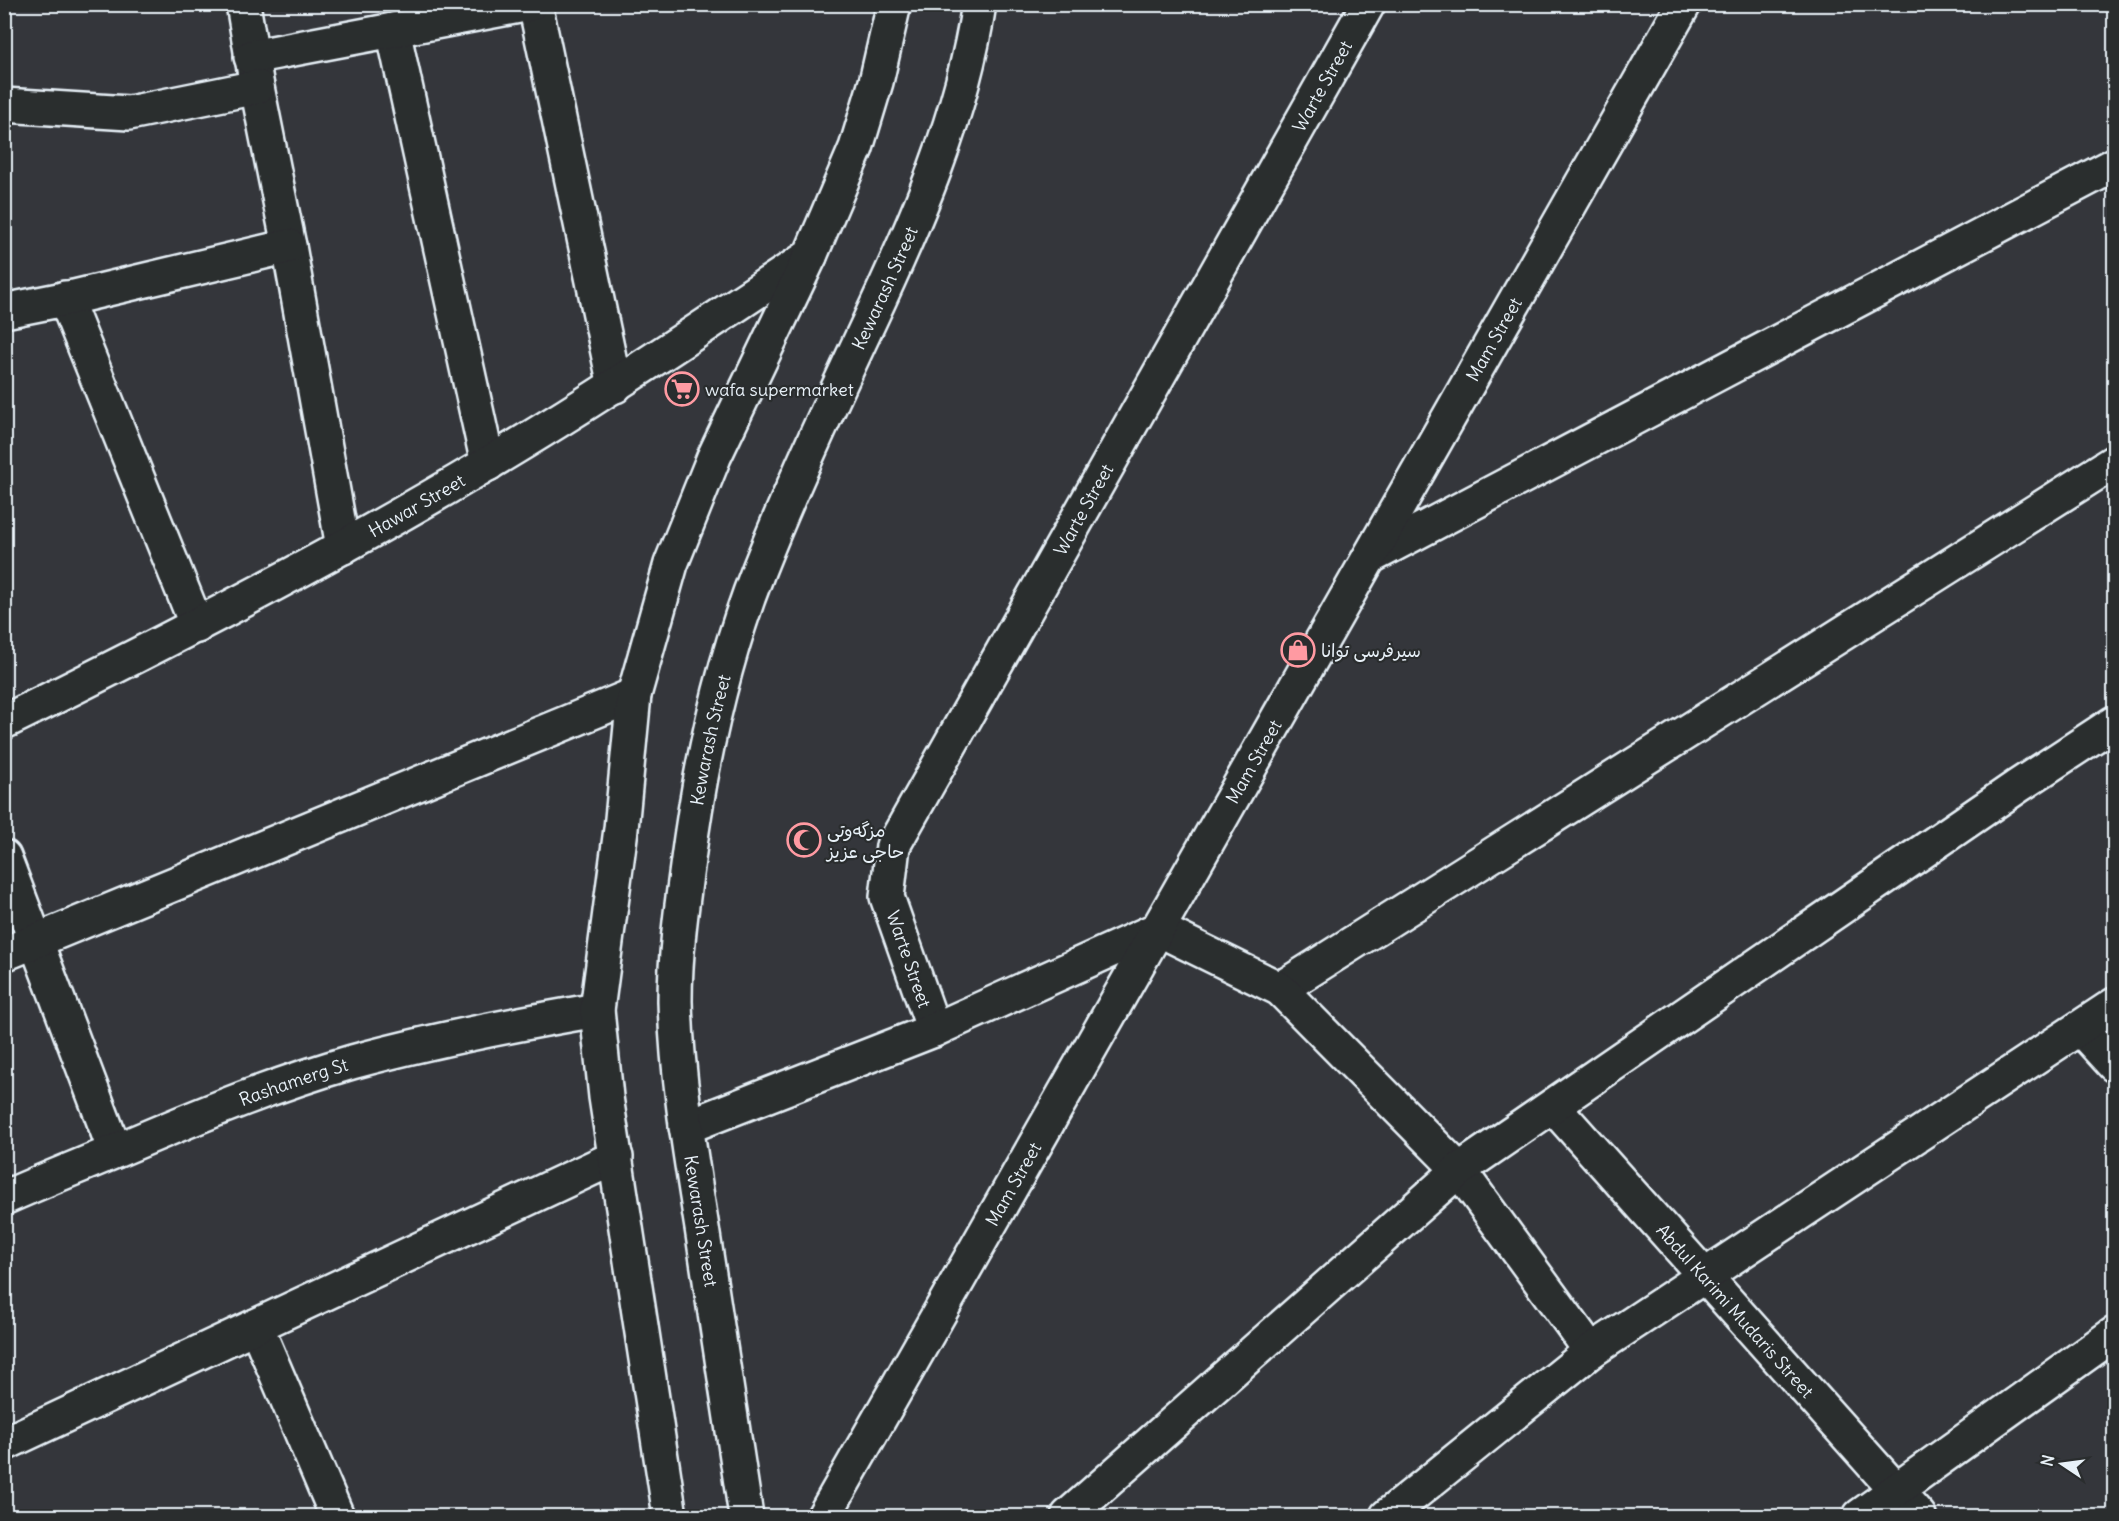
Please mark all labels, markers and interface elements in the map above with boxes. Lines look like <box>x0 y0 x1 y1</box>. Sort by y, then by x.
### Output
street label: Warte Street <box>1287 36 1357 136</box>
street label: Kewarash Street <box>846 223 922 353</box>
street label: Mam Street <box>1460 293 1526 385</box>
supermarket icon: wafa supermarket <box>664 371 700 407</box>
place label: wafa supermarket <box>705 378 854 401</box>
street label: Warte Street <box>1048 459 1118 559</box>
street label: Hawar Street <box>364 468 469 542</box>
shop icon: سيرفرسى توانا <box>1280 632 1316 668</box>
place label: سيرفرسى توانا <box>1321 639 1421 662</box>
street label: Kewarash Street <box>685 672 735 807</box>
street label: Mam Street <box>1220 715 1286 808</box>
place label: مزگەوتی حاجی عزیز <box>825 819 904 863</box>
mosque icon: مزگەوتی حاجی عزیز <box>786 822 822 858</box>
street label: Warte Street <box>882 907 936 1011</box>
street label: Rashamerg St <box>236 1052 350 1111</box>
street label: Mam Street <box>980 1138 1046 1230</box>
street label: Kewarash Street <box>679 1153 723 1289</box>
street label: Abdul Karimi Mudaris Street <box>1652 1219 1819 1402</box>
north arrow <box>2032 1434 2092 1494</box>
text: N <box>2036 1453 2058 1468</box>

